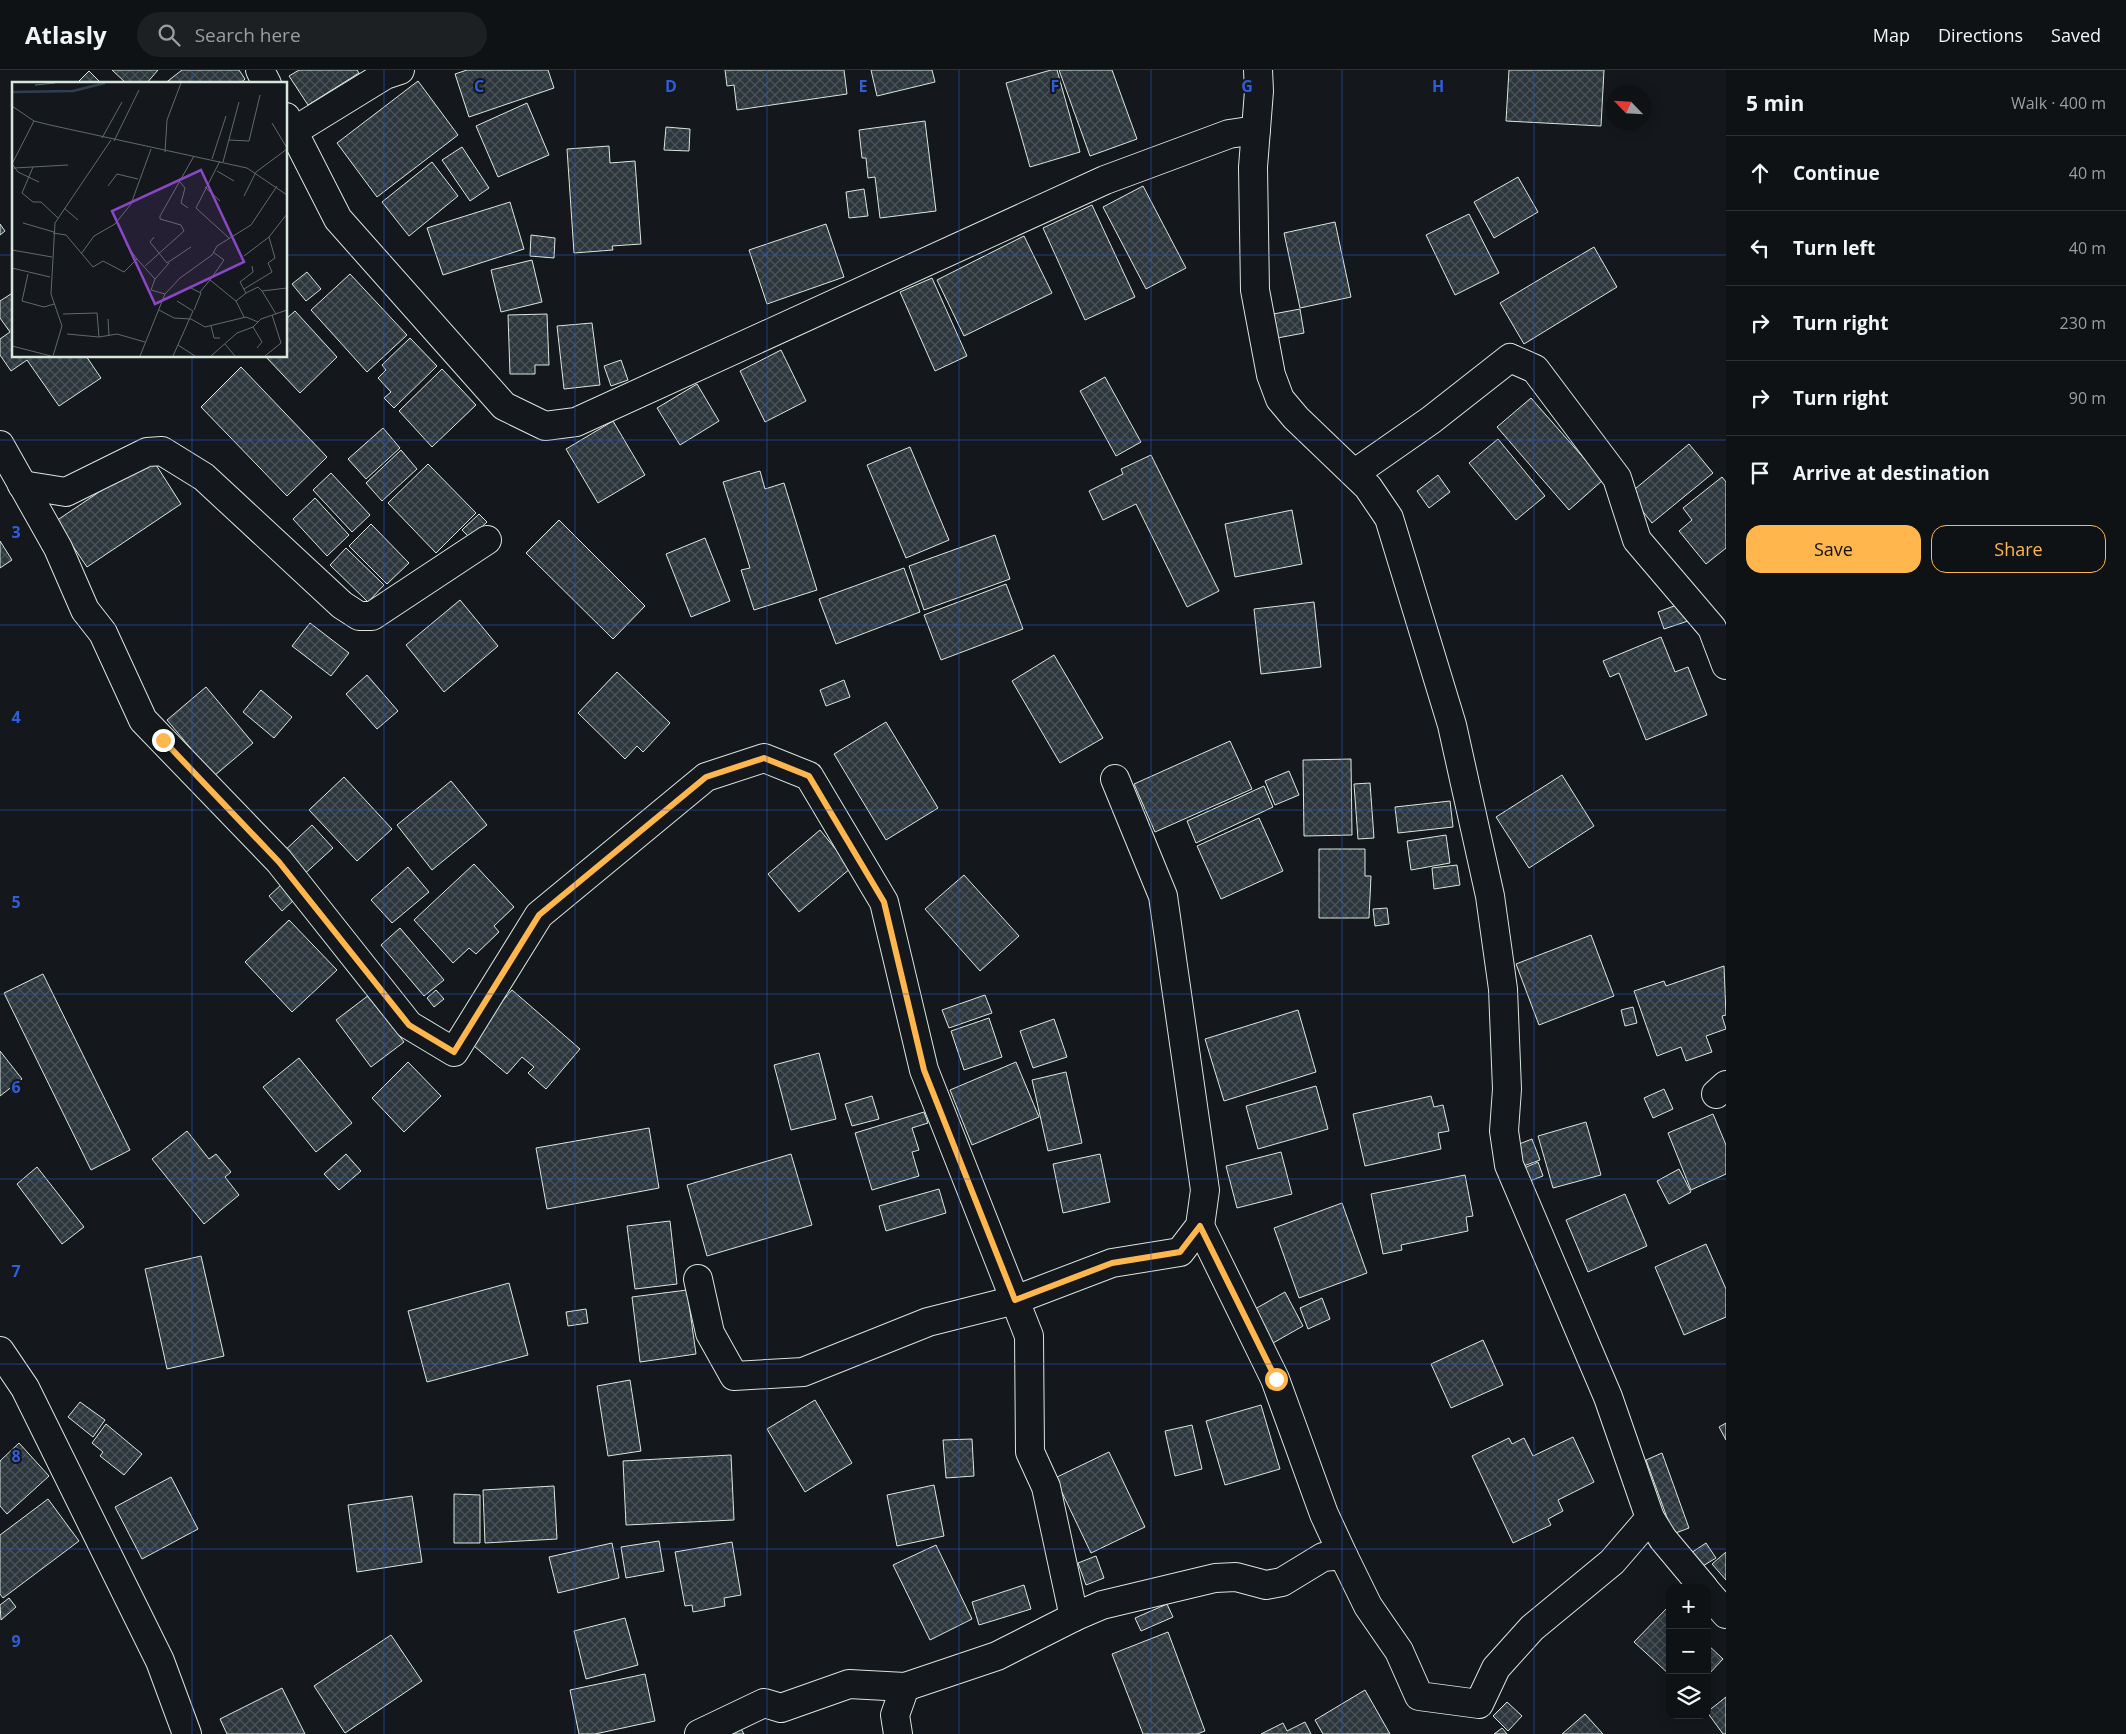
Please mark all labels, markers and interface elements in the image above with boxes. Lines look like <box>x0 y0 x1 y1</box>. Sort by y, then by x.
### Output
search box <box>137 12 487 57</box>
text: Atlasly <box>25 18 107 51</box>
icon: search <box>155 21 183 49</box>
text: Search here <box>195 22 301 48</box>
text: Map <box>1873 23 1910 47</box>
text: Directions <box>1938 23 2023 47</box>
text: Saved <box>2051 23 2101 47</box>
text: C <box>474 75 484 97</box>
text: D <box>665 75 677 97</box>
text: E <box>859 75 868 97</box>
text: F <box>1051 75 1059 97</box>
text: G <box>1241 75 1253 97</box>
text: H <box>1432 75 1444 97</box>
inset map <box>12 82 288 358</box>
north arrow <box>1606 85 1651 130</box>
text: 5 min <box>1746 89 1804 117</box>
text: Walk · 400 m <box>2011 92 2106 114</box>
icon: ahead <box>1746 159 1774 187</box>
text: Continue <box>1793 160 1880 186</box>
text: 40 m <box>2069 162 2106 184</box>
icon: left <box>1746 234 1774 262</box>
text: Turn left <box>1793 235 1875 261</box>
text: 40 m <box>2069 237 2106 259</box>
icon: right <box>1746 309 1774 337</box>
text: Turn right <box>1793 310 1888 336</box>
text: 230 m <box>2060 312 2106 334</box>
icon: right <box>1746 384 1774 412</box>
text: Turn right <box>1793 385 1888 411</box>
text: 90 m <box>2069 387 2106 409</box>
icon: arrive <box>1746 459 1774 487</box>
text: Arrive at destination <box>1793 460 1990 486</box>
text: 3 <box>11 521 21 543</box>
button: Save <box>1746 525 1921 573</box>
button: Share <box>1931 525 2106 573</box>
text: 4 <box>11 706 21 728</box>
route end <box>152 729 175 752</box>
text: 5 <box>11 891 21 913</box>
text: 6 <box>11 1076 21 1098</box>
text: 7 <box>11 1260 21 1282</box>
route start <box>1265 1368 1288 1391</box>
text: 8 <box>11 1445 21 1467</box>
map controls <box>1666 1584 1711 1719</box>
button: + <box>1666 1584 1711 1629</box>
button: − <box>1666 1629 1711 1674</box>
text: 9 <box>11 1630 21 1652</box>
button: layers <box>1666 1674 1711 1719</box>

